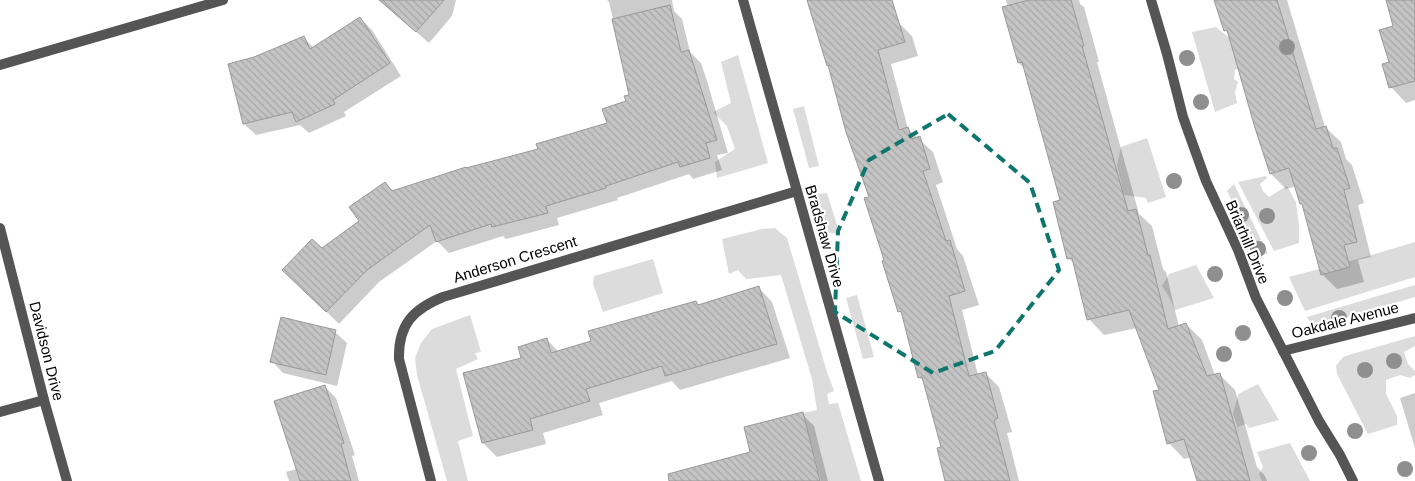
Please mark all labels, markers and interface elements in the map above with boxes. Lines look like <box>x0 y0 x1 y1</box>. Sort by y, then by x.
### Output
street label: Bradshaw Drive <box>802 183 848 289</box>
street label: Briarhill Drive <box>1223 198 1273 286</box>
street label: Anderson Crescent <box>451 232 580 286</box>
street label: Oakdale Avenue <box>1290 298 1400 342</box>
street label: Davidson Drive <box>26 300 68 402</box>

